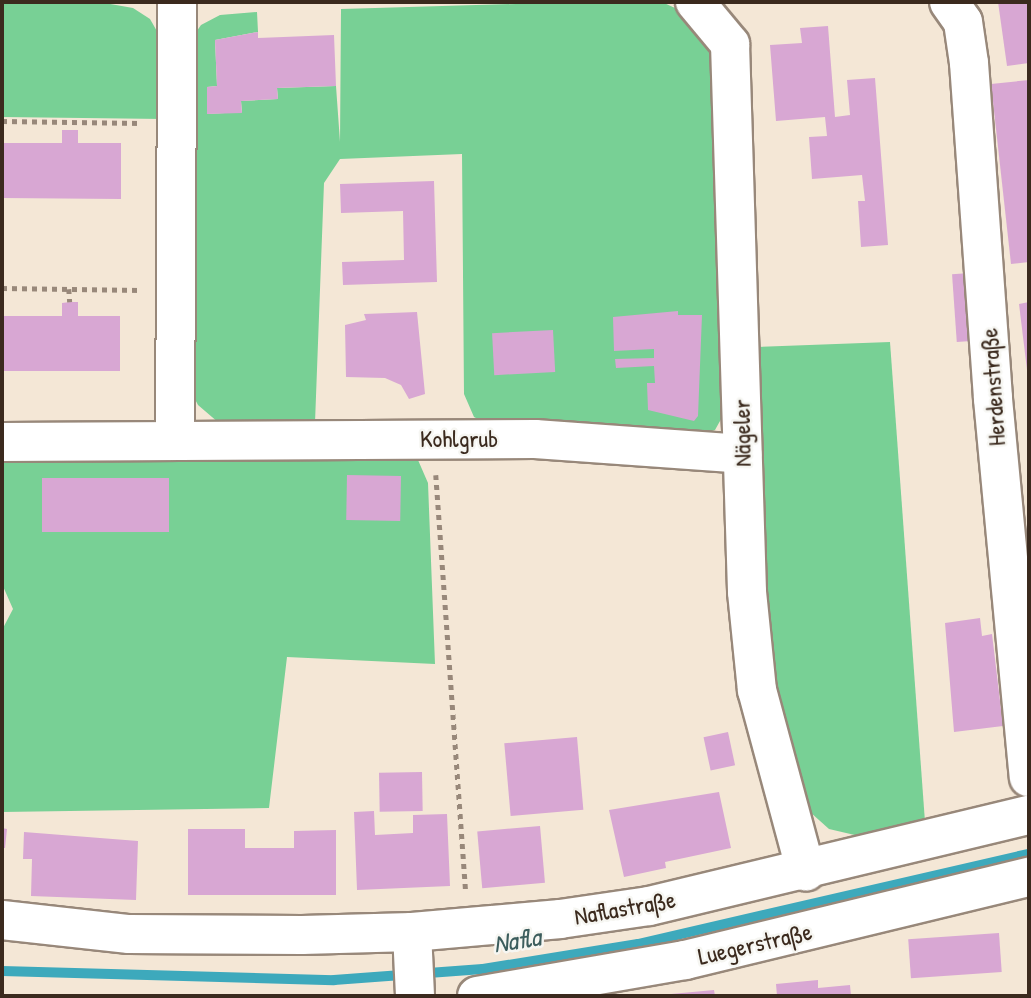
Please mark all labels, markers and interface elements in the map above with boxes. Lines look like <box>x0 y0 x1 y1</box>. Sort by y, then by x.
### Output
street label: Herdenstraße <box>975 327 1011 447</box>
street label: Nägeler <box>727 399 757 467</box>
street label: Kohlgrub <box>420 425 498 453</box>
street label: Naflastraße <box>572 885 678 931</box>
street label: Luegerstraße <box>695 917 815 971</box>
water label: Nafla <box>491 921 543 959</box>

